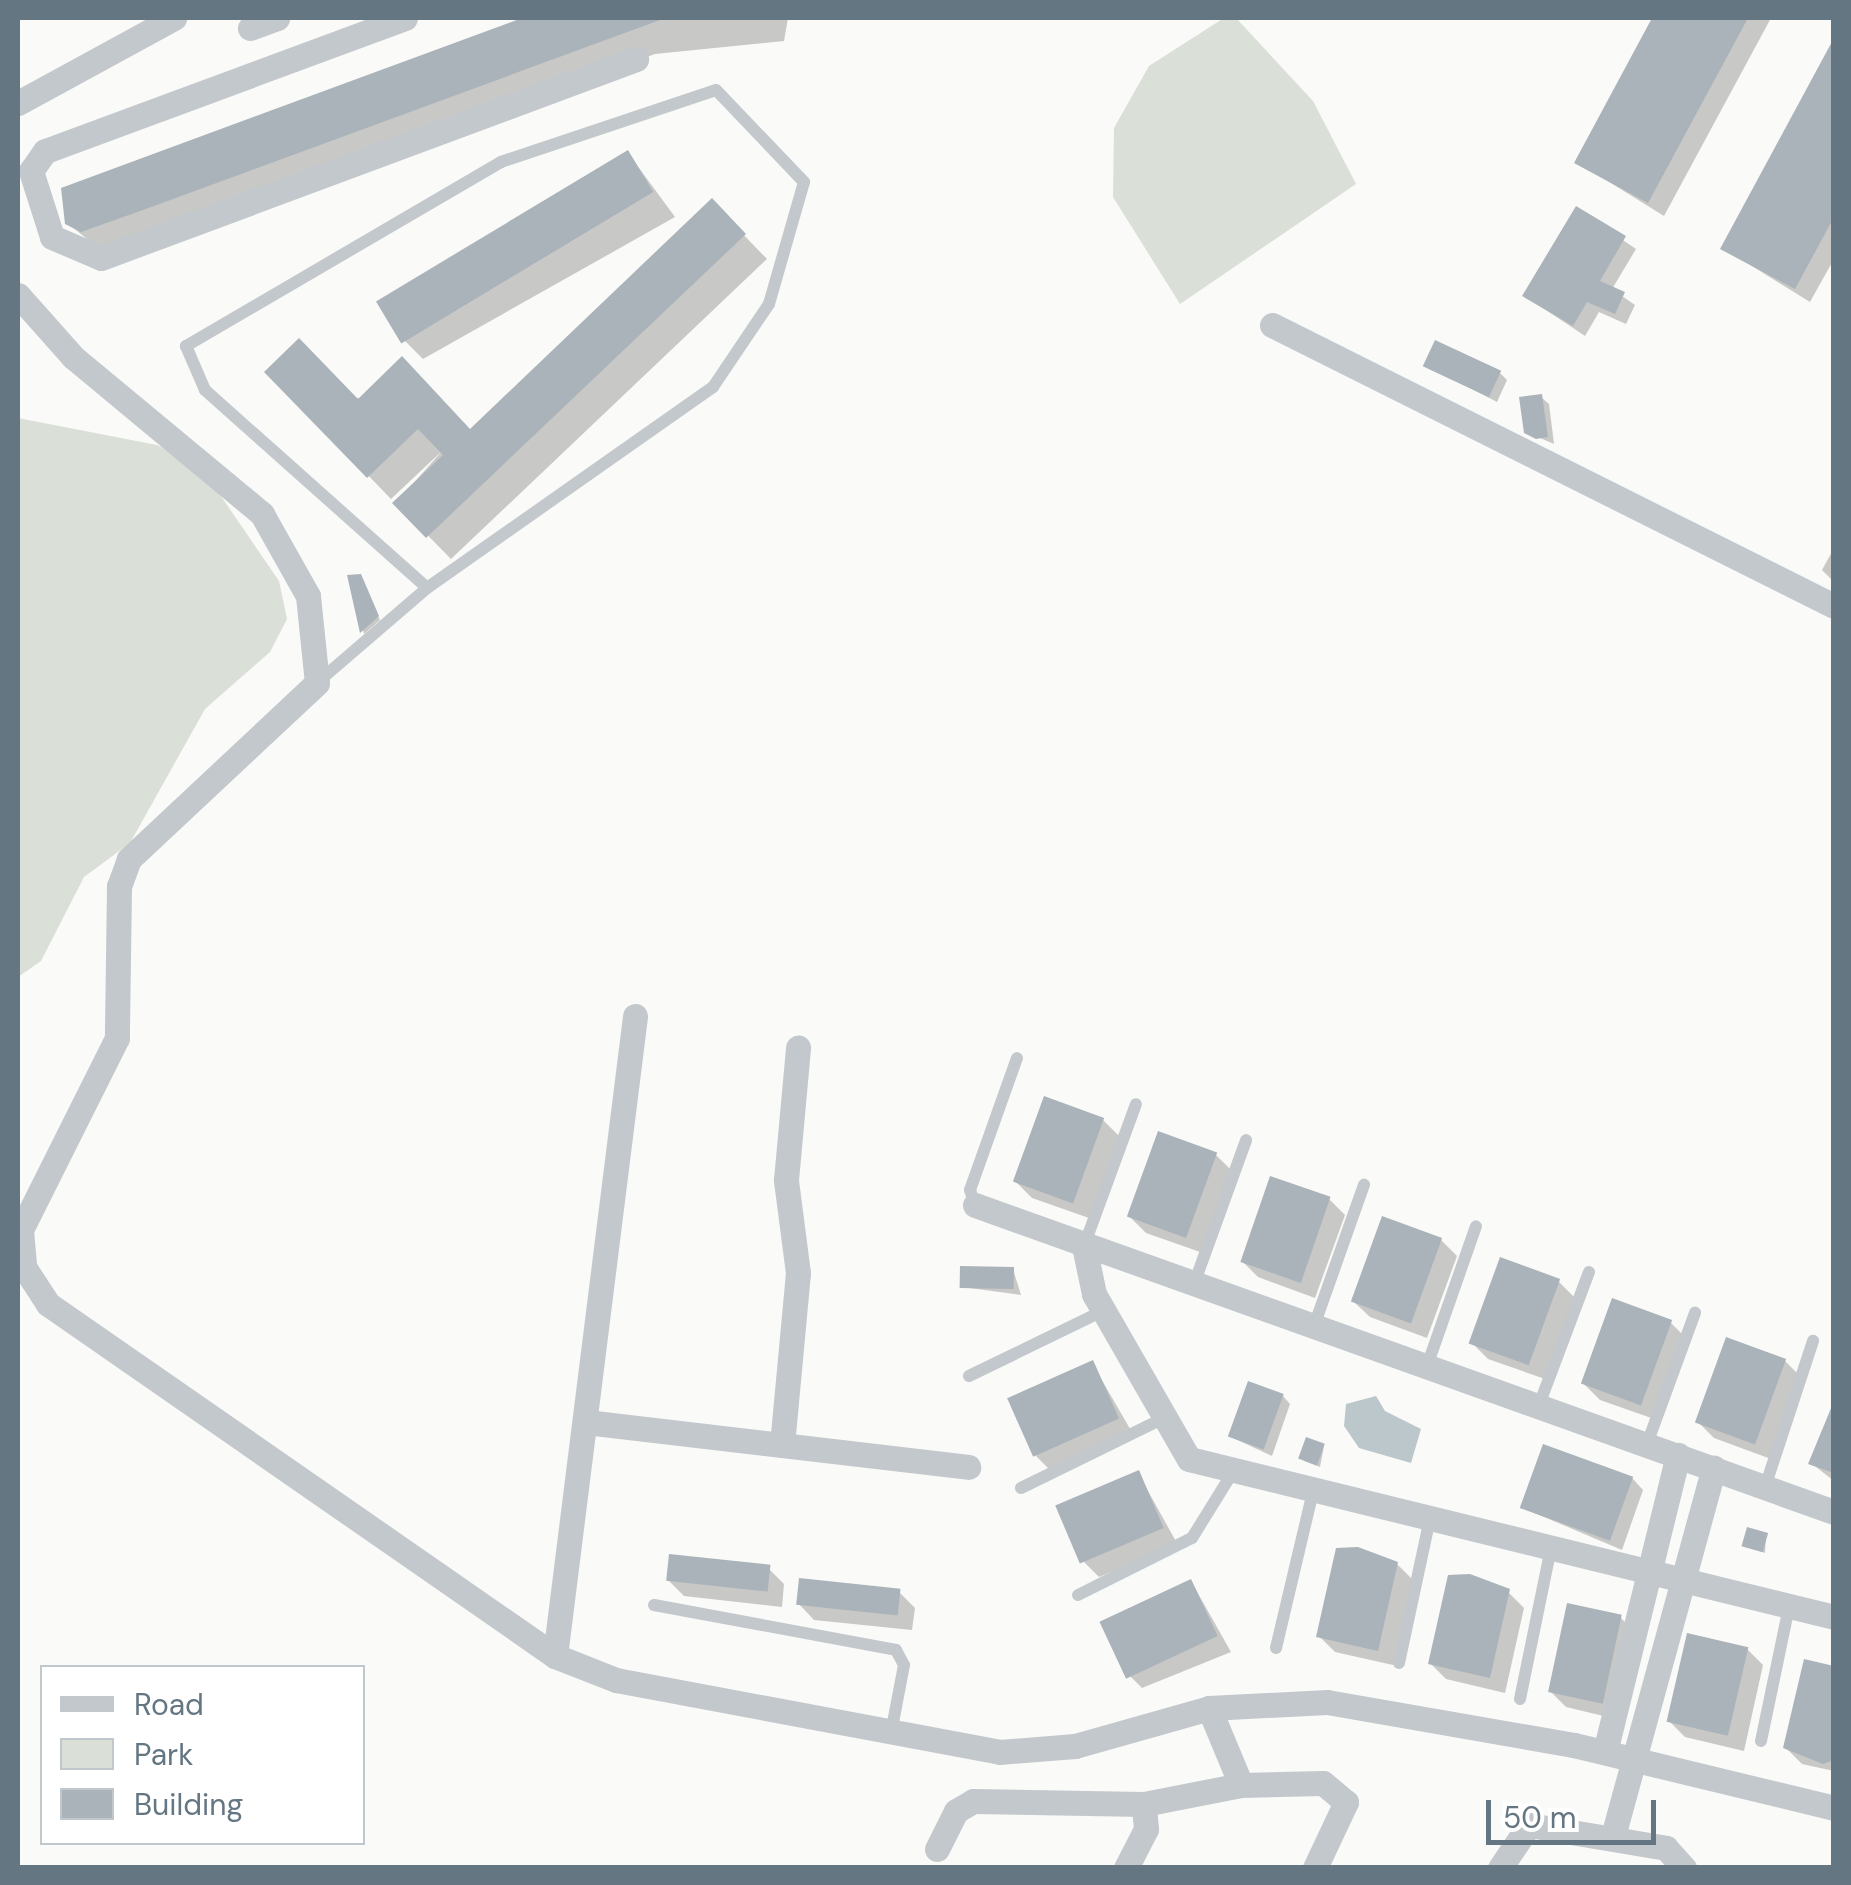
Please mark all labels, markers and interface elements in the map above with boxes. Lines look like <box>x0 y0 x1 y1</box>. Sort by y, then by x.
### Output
legend <box>40 1665 365 1845</box>
text: Road <box>134 1685 204 1724</box>
text: Park <box>134 1735 193 1774</box>
scale bar <box>1491 1780 1661 1842</box>
text: Building <box>134 1785 243 1824</box>
text: 50 m <box>1503 1798 1577 1837</box>

